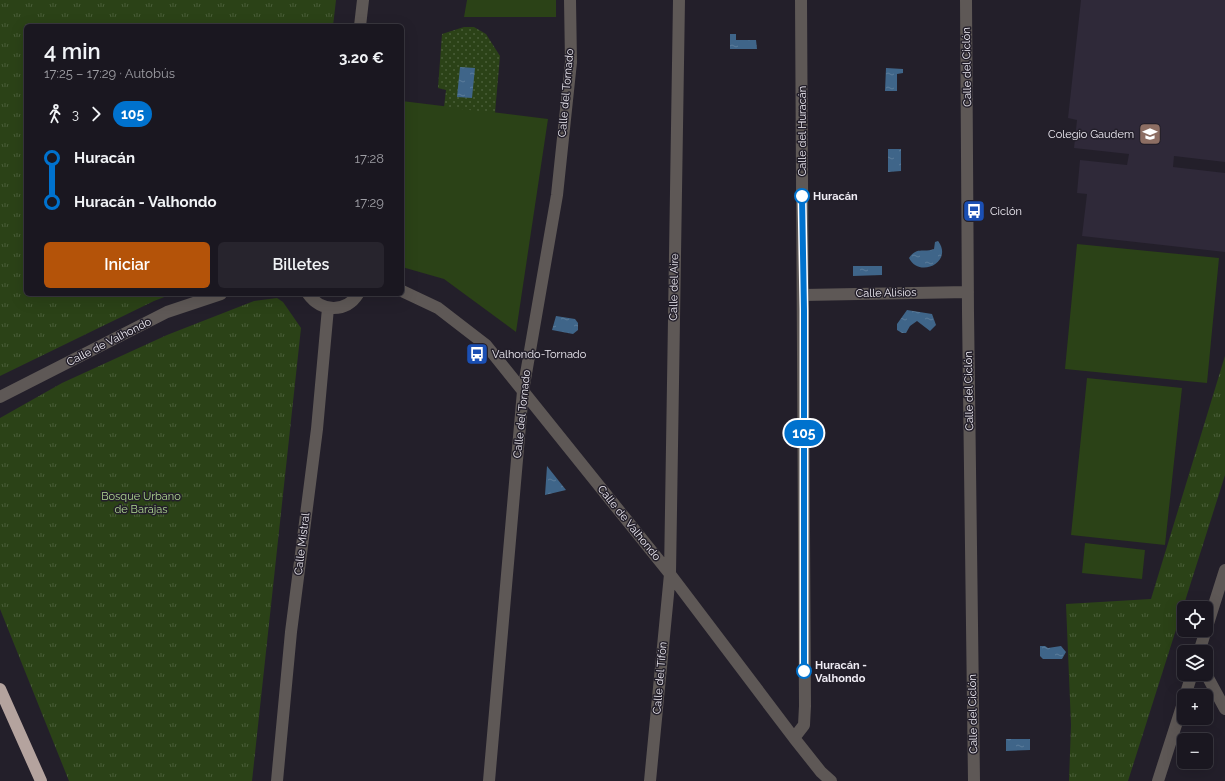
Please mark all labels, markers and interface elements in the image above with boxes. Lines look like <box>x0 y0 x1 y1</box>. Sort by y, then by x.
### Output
street label: Calle del Ciclón <box>960 27 974 107</box>
text: 4 min <box>44 38 101 64</box>
street label: Calle del Tornado <box>556 48 576 138</box>
text: 3.20 € <box>339 49 384 67</box>
text: 17:25 – 17:29 · Autobús <box>44 66 175 81</box>
street label: Calle del Huracán <box>796 86 809 176</box>
icon: walk <box>44 103 66 125</box>
icon: forward <box>85 103 107 125</box>
text: 105 <box>121 106 144 122</box>
text: 3 <box>72 107 79 122</box>
school or university icon: Colegio Gaudem <box>1137 121 1163 147</box>
place label: Colegio Gaudem <box>1048 128 1134 141</box>
text: Huracán <box>74 149 135 167</box>
text: 17:28 <box>355 151 384 166</box>
marker: Huracán <box>794 188 810 204</box>
place label: Huracán <box>813 190 858 203</box>
text: Huracán - Valhondo <box>74 193 217 211</box>
text: 17:29 <box>355 195 384 210</box>
bus stop icon: Ciclón <box>961 198 987 224</box>
place label: Ciclón <box>990 205 1022 218</box>
button: Iniciar <box>44 242 210 288</box>
button: Billetes <box>218 242 384 288</box>
street label: Calle del Aire <box>667 253 681 321</box>
street label: Calle Alisios <box>855 286 917 300</box>
street label: Calle de Valhondo <box>65 315 154 369</box>
bus stop icon: Valhondo-Tornado <box>464 341 490 367</box>
place label: Valhondo-Tornado <box>492 348 587 361</box>
street label: Calle del Ciclón <box>962 351 976 431</box>
street label: Calle del Tornado <box>511 369 533 459</box>
line badge: 105 <box>781 420 827 446</box>
text: 105 <box>792 425 816 441</box>
street label: Calle de Valhondo <box>595 483 664 564</box>
park label: Bosque Urbano de Barajas <box>101 490 181 516</box>
street label: Calle Mistral <box>292 512 312 576</box>
map controls <box>1177 601 1213 769</box>
button: locate <box>1177 601 1213 637</box>
street label: Calle del Tifón <box>650 641 670 715</box>
button: layers <box>1177 645 1213 681</box>
place label: Huracán - Valhondo <box>815 659 867 685</box>
marker: Huracán - Valhondo <box>796 663 812 679</box>
street label: Calle del Ciclón <box>966 674 980 754</box>
button: + <box>1177 689 1213 725</box>
button: − <box>1177 733 1213 769</box>

